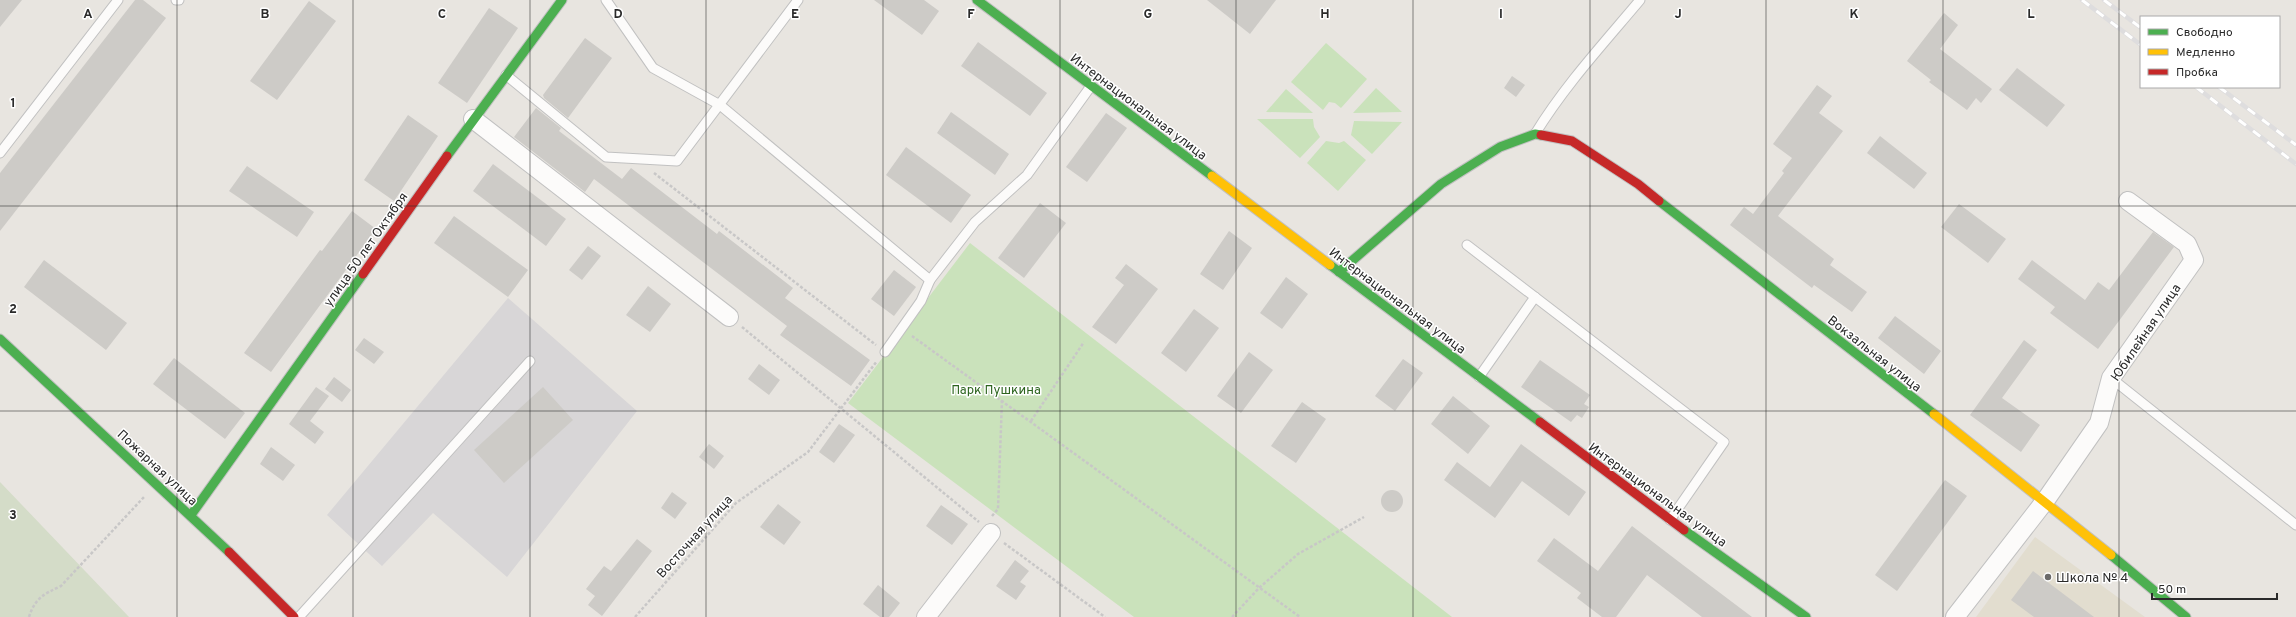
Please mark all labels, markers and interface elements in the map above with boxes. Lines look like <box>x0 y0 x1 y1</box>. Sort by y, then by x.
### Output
text: A <box>83 7 93 23</box>
text: B <box>261 7 270 23</box>
text: C <box>438 7 446 23</box>
text: D <box>613 7 623 23</box>
text: E <box>791 7 799 23</box>
text: F <box>967 7 975 23</box>
text: G <box>1144 7 1153 23</box>
text: H <box>1320 7 1330 23</box>
text: I <box>1499 7 1503 23</box>
text: J <box>1674 7 1682 23</box>
text: K <box>1849 7 1859 23</box>
text: L <box>2027 7 2035 23</box>
legend <box>2140 16 2280 88</box>
text: Свободно <box>2176 25 2233 41</box>
text: Медленно <box>2176 45 2236 61</box>
street label: Интернациональная улица <box>1066 51 1209 164</box>
text: Пробка <box>2176 65 2218 81</box>
text: 1 <box>10 96 16 112</box>
street label: улица 50 лет Октября <box>321 190 412 310</box>
street label: Интернациональная улица <box>1325 245 1468 358</box>
street label: Юбилейная улица <box>2108 281 2185 385</box>
text: 2 <box>9 302 17 318</box>
street label: Вокзальная улица <box>1824 313 1924 396</box>
park label: Парк Пушкина <box>951 383 1041 399</box>
street label: Пожарная улица <box>113 427 200 510</box>
street label: Интернациональная улица <box>1584 440 1729 551</box>
street label: Восточная улица <box>654 493 737 582</box>
text: 3 <box>9 508 17 524</box>
place label: Школа № 4 <box>2056 571 2128 587</box>
marker: Школа № 4 <box>2043 572 2053 582</box>
scale bar <box>2152 575 2277 601</box>
text: 50 m <box>2158 582 2186 598</box>

